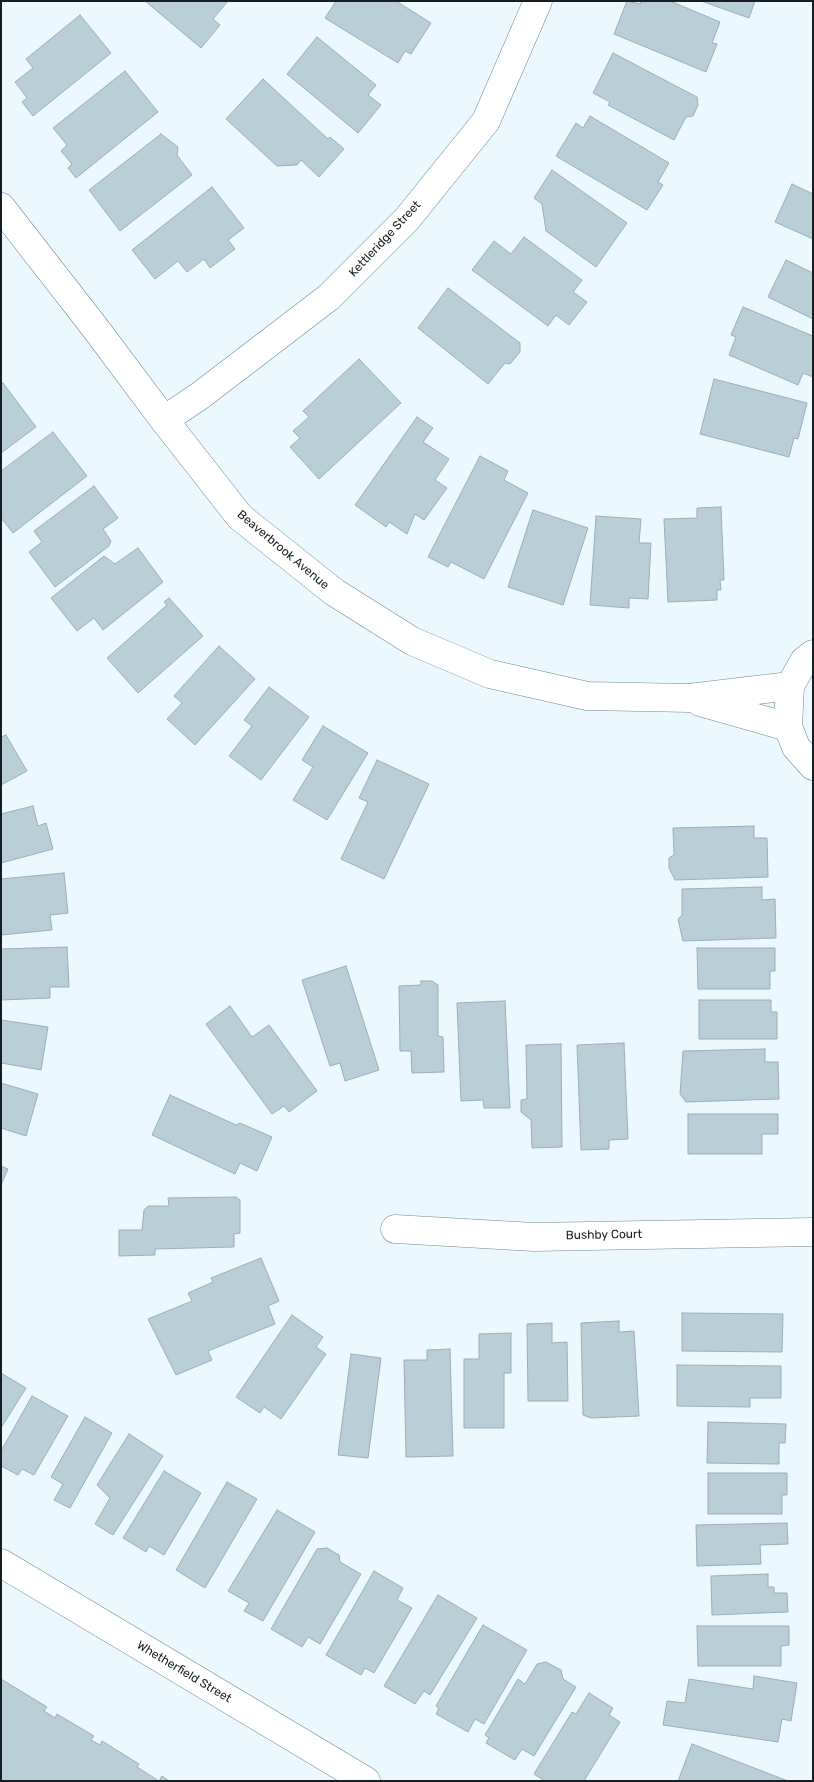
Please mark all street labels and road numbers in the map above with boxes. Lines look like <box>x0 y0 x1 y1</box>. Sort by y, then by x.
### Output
street label: Kettleridge Street <box>346 198 424 280</box>
street label: Beaverbrook Avenue <box>234 507 332 593</box>
street label: Bushby Court <box>566 1227 642 1243</box>
street label: Whetherfield Street <box>134 1638 234 1706</box>

